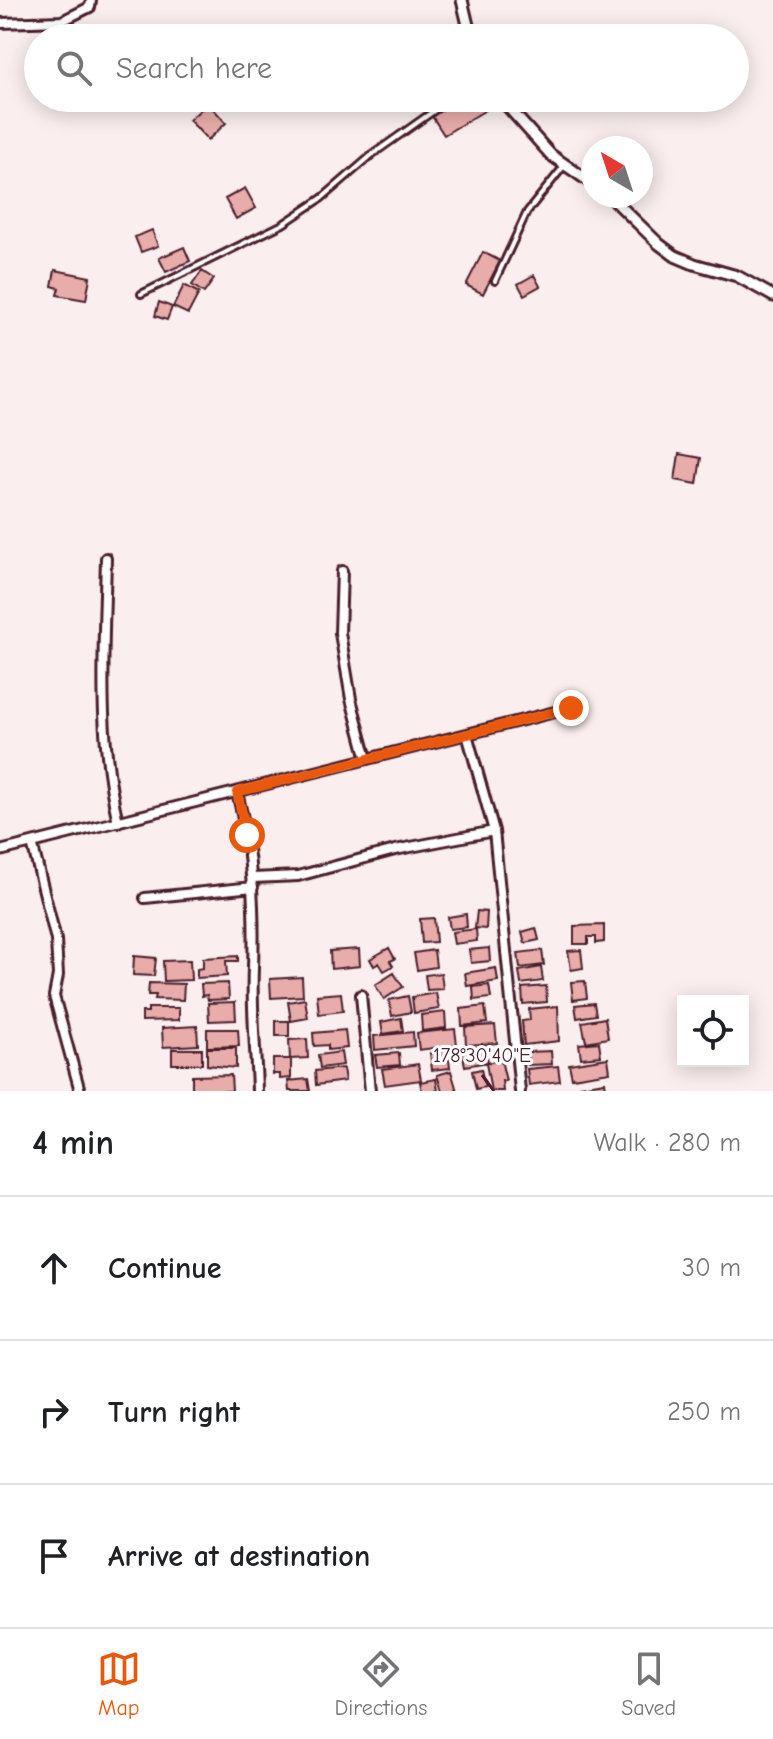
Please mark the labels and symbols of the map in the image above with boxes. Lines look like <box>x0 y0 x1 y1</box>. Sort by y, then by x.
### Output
north arrow <box>581 136 653 208</box>
route end <box>553 690 589 726</box>
route start <box>229 817 265 853</box>
text: 178°30'40"E <box>433 1044 531 1067</box>

